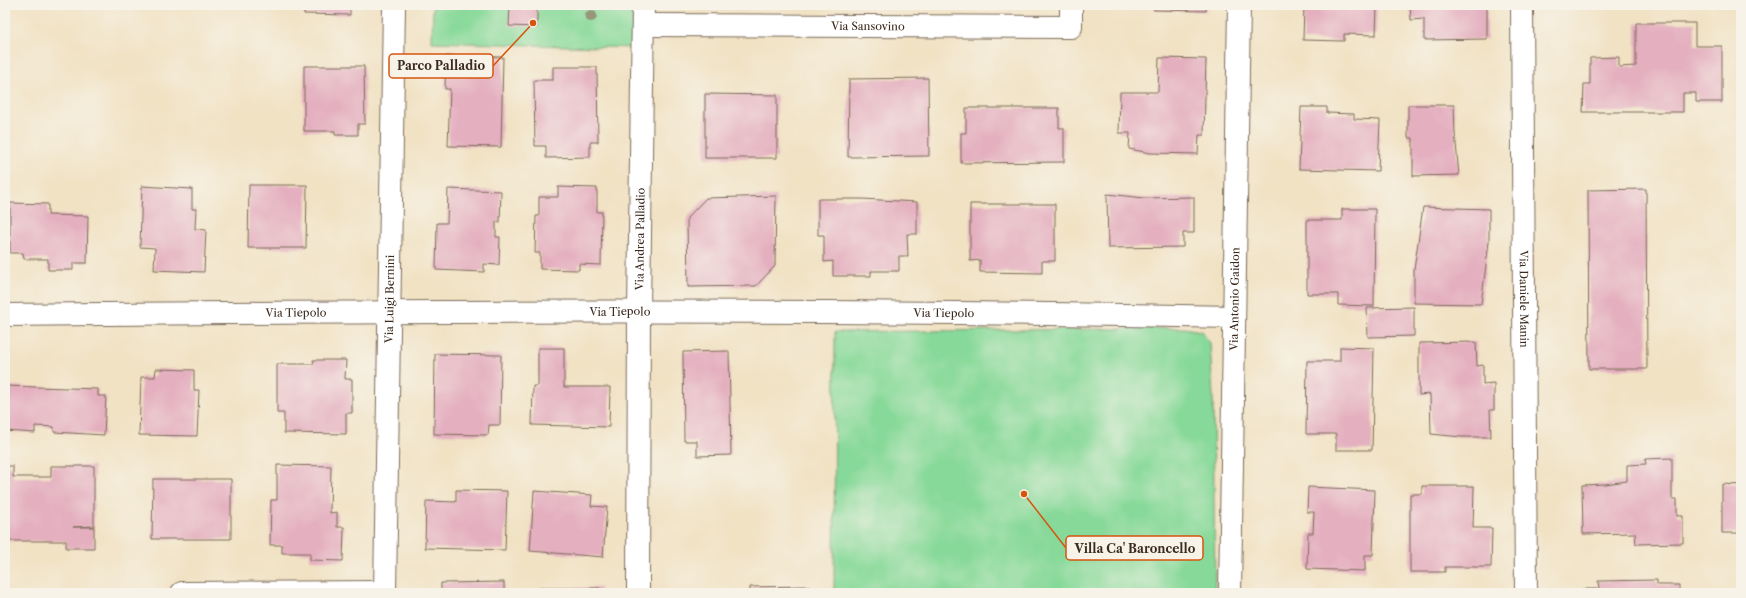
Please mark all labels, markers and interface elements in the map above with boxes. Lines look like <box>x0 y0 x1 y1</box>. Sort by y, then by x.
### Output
street label: Via Sansovino <box>830 19 905 33</box>
callout: Parco Palladio <box>389 54 493 78</box>
text: Parco Palladio <box>397 58 485 73</box>
street label: Via Andrea Palladio <box>632 187 648 291</box>
street label: Via Antonio Gaidon <box>1227 247 1242 352</box>
street label: Via Daniele Manin <box>1517 249 1531 348</box>
street label: Via Luigi Bernini <box>382 254 397 344</box>
street label: Via Tiepolo <box>589 304 651 319</box>
street label: Via Tiepolo <box>265 305 327 320</box>
street label: Via Tiepolo <box>913 306 975 320</box>
callout: Villa Ca' Baroncello <box>1066 536 1203 560</box>
text: Villa Ca' Baroncello <box>1074 541 1196 556</box>

